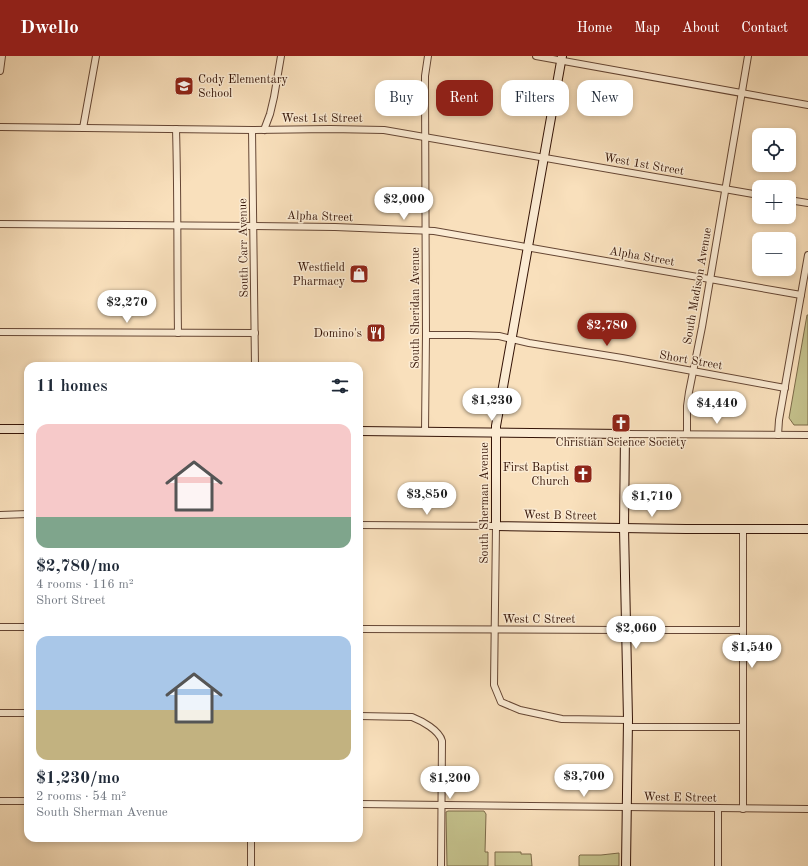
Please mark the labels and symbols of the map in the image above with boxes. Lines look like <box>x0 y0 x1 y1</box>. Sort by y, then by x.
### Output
place label: Cody Elementary School <box>198 74 289 100</box>
school or university icon: Cody Elementary School <box>173 75 195 97</box>
street label: West 1st Street <box>281 113 363 125</box>
street label: West 1st Street <box>603 152 685 178</box>
pin: $2,000 <box>371 187 437 221</box>
street label: South Carr Avenue <box>237 198 251 298</box>
street label: Alpha Street <box>287 210 353 224</box>
street label: South Madison Avenue <box>682 226 714 346</box>
street label: Alpha Street <box>608 245 675 269</box>
street label: South Sheridan Avenue <box>410 247 422 369</box>
place label: Westfield Pharmacy <box>292 262 346 288</box>
shop icon: Westfield Pharmacy <box>348 263 370 285</box>
pin: $2,270 <box>94 290 160 324</box>
pin: $2,780 <box>574 313 640 347</box>
restaurant icon: Domino's <box>365 322 387 344</box>
place label: Domino's <box>313 328 362 340</box>
street label: Short Street <box>658 350 723 372</box>
pin: $1,230 <box>459 388 525 422</box>
pin: $4,440 <box>684 391 750 425</box>
church icon: Christian Science Society <box>610 412 632 434</box>
place label: Christian Science Society <box>555 437 687 449</box>
street label: South Sherman Avenue <box>479 442 491 564</box>
place label: First Baptist Church <box>503 462 569 488</box>
church icon: First Baptist Church <box>572 463 594 485</box>
pin: $3,850 <box>394 482 460 516</box>
pin: $1,710 <box>619 484 685 518</box>
street label: West B Street <box>523 509 597 523</box>
street label: West C Street <box>502 614 576 626</box>
pin: $2,060 <box>603 616 669 650</box>
pin: $1,540 <box>719 635 785 669</box>
pin: $3,700 <box>551 764 617 798</box>
pin: $1,200 <box>417 766 483 800</box>
street label: West E Street <box>643 791 717 805</box>

